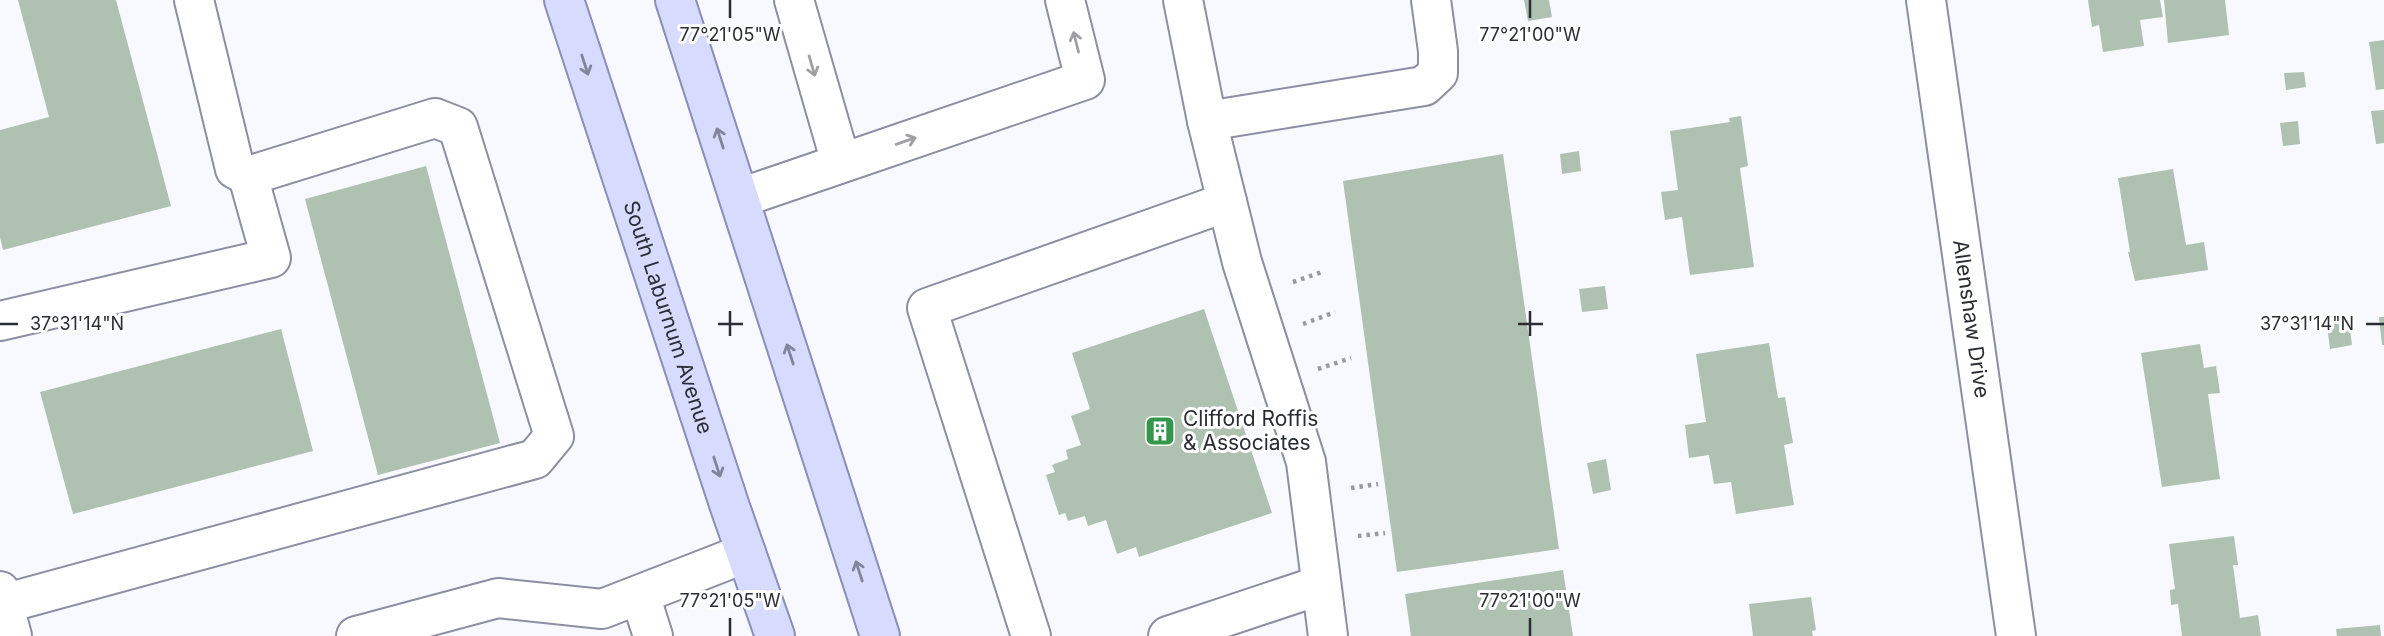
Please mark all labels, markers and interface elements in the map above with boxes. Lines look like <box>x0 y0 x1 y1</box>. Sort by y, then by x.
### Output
text: 77°21'05"W <box>679 24 781 45</box>
text: 77°21'00"W <box>1479 24 1581 45</box>
one-way arrow <box>1068 31 1082 54</box>
one-way arrow <box>580 54 593 76</box>
one-way arrow <box>807 54 820 76</box>
one-way arrow <box>713 127 725 149</box>
one-way arrow <box>894 134 916 146</box>
street label: South Laburnum Avenue <box>619 197 718 437</box>
street label: Allenshaw Drive <box>1948 238 1995 400</box>
text: 37°31'14"N <box>30 313 124 334</box>
text: 37°31'14"N <box>2260 313 2354 334</box>
one-way arrow <box>783 344 795 366</box>
place label: Clifford Roffis & Associates <box>1183 406 1318 455</box>
building icon: Clifford Roffis & Associates <box>1143 414 1177 448</box>
one-way arrow <box>712 456 724 478</box>
one-way arrow <box>852 560 865 582</box>
text: 77°21'05"W <box>679 590 781 611</box>
text: 77°21'00"W <box>1479 590 1581 611</box>

